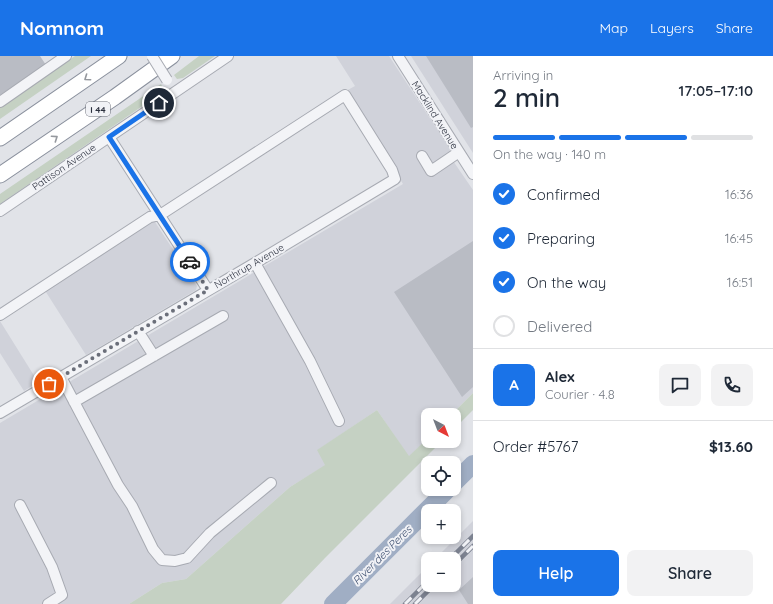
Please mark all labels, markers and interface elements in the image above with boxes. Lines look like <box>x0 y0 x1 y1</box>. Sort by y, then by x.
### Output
text: Nomnom <box>20 16 104 40</box>
text: Map <box>599 19 628 37</box>
text: Layers <box>650 19 694 37</box>
text: Share <box>716 19 753 37</box>
text: Arriving in <box>493 67 553 83</box>
one-way arrow <box>84 73 91 81</box>
street label: Macklind Avenue <box>409 78 461 152</box>
text: 2 min <box>493 81 560 114</box>
text: 17:05–17:10 <box>679 81 753 100</box>
pin <box>142 86 176 120</box>
icon: home <box>148 92 170 114</box>
road number: I 44 <box>86 102 110 116</box>
one-way arrow <box>51 135 58 143</box>
street label: Pattison Avenue <box>30 141 99 193</box>
text: On the way · 140 m <box>493 146 606 162</box>
icon: check <box>493 183 515 205</box>
text: Confirmed <box>527 185 600 204</box>
text: 16:36 <box>725 186 753 202</box>
icon: check <box>493 227 515 249</box>
text: Preparing <box>527 229 595 248</box>
text: 16:45 <box>725 230 753 246</box>
street label: Northrup Avenue <box>212 241 287 291</box>
courier <box>170 242 210 282</box>
icon: car <box>179 251 201 273</box>
icon: check <box>493 271 515 293</box>
text: On the way <box>527 273 606 292</box>
text: 16:51 <box>727 274 753 290</box>
text: Delivered <box>527 317 592 336</box>
button: chat <box>659 364 701 406</box>
button: phone <box>711 364 753 406</box>
pin <box>32 367 66 401</box>
text: Alex <box>545 367 575 386</box>
icon: bag <box>38 373 60 395</box>
text: A <box>509 375 519 394</box>
text: Courier · 4.8 <box>545 386 615 402</box>
north arrow <box>421 408 461 448</box>
map controls <box>421 408 461 592</box>
text: Order #5767 <box>493 437 578 456</box>
text: $13.60 <box>709 437 753 456</box>
button: locate <box>421 456 461 496</box>
button: + <box>421 504 461 544</box>
water label: River des Peres <box>349 522 415 588</box>
button: Help <box>493 550 619 596</box>
button: Share <box>627 550 753 596</box>
button: − <box>421 552 461 592</box>

